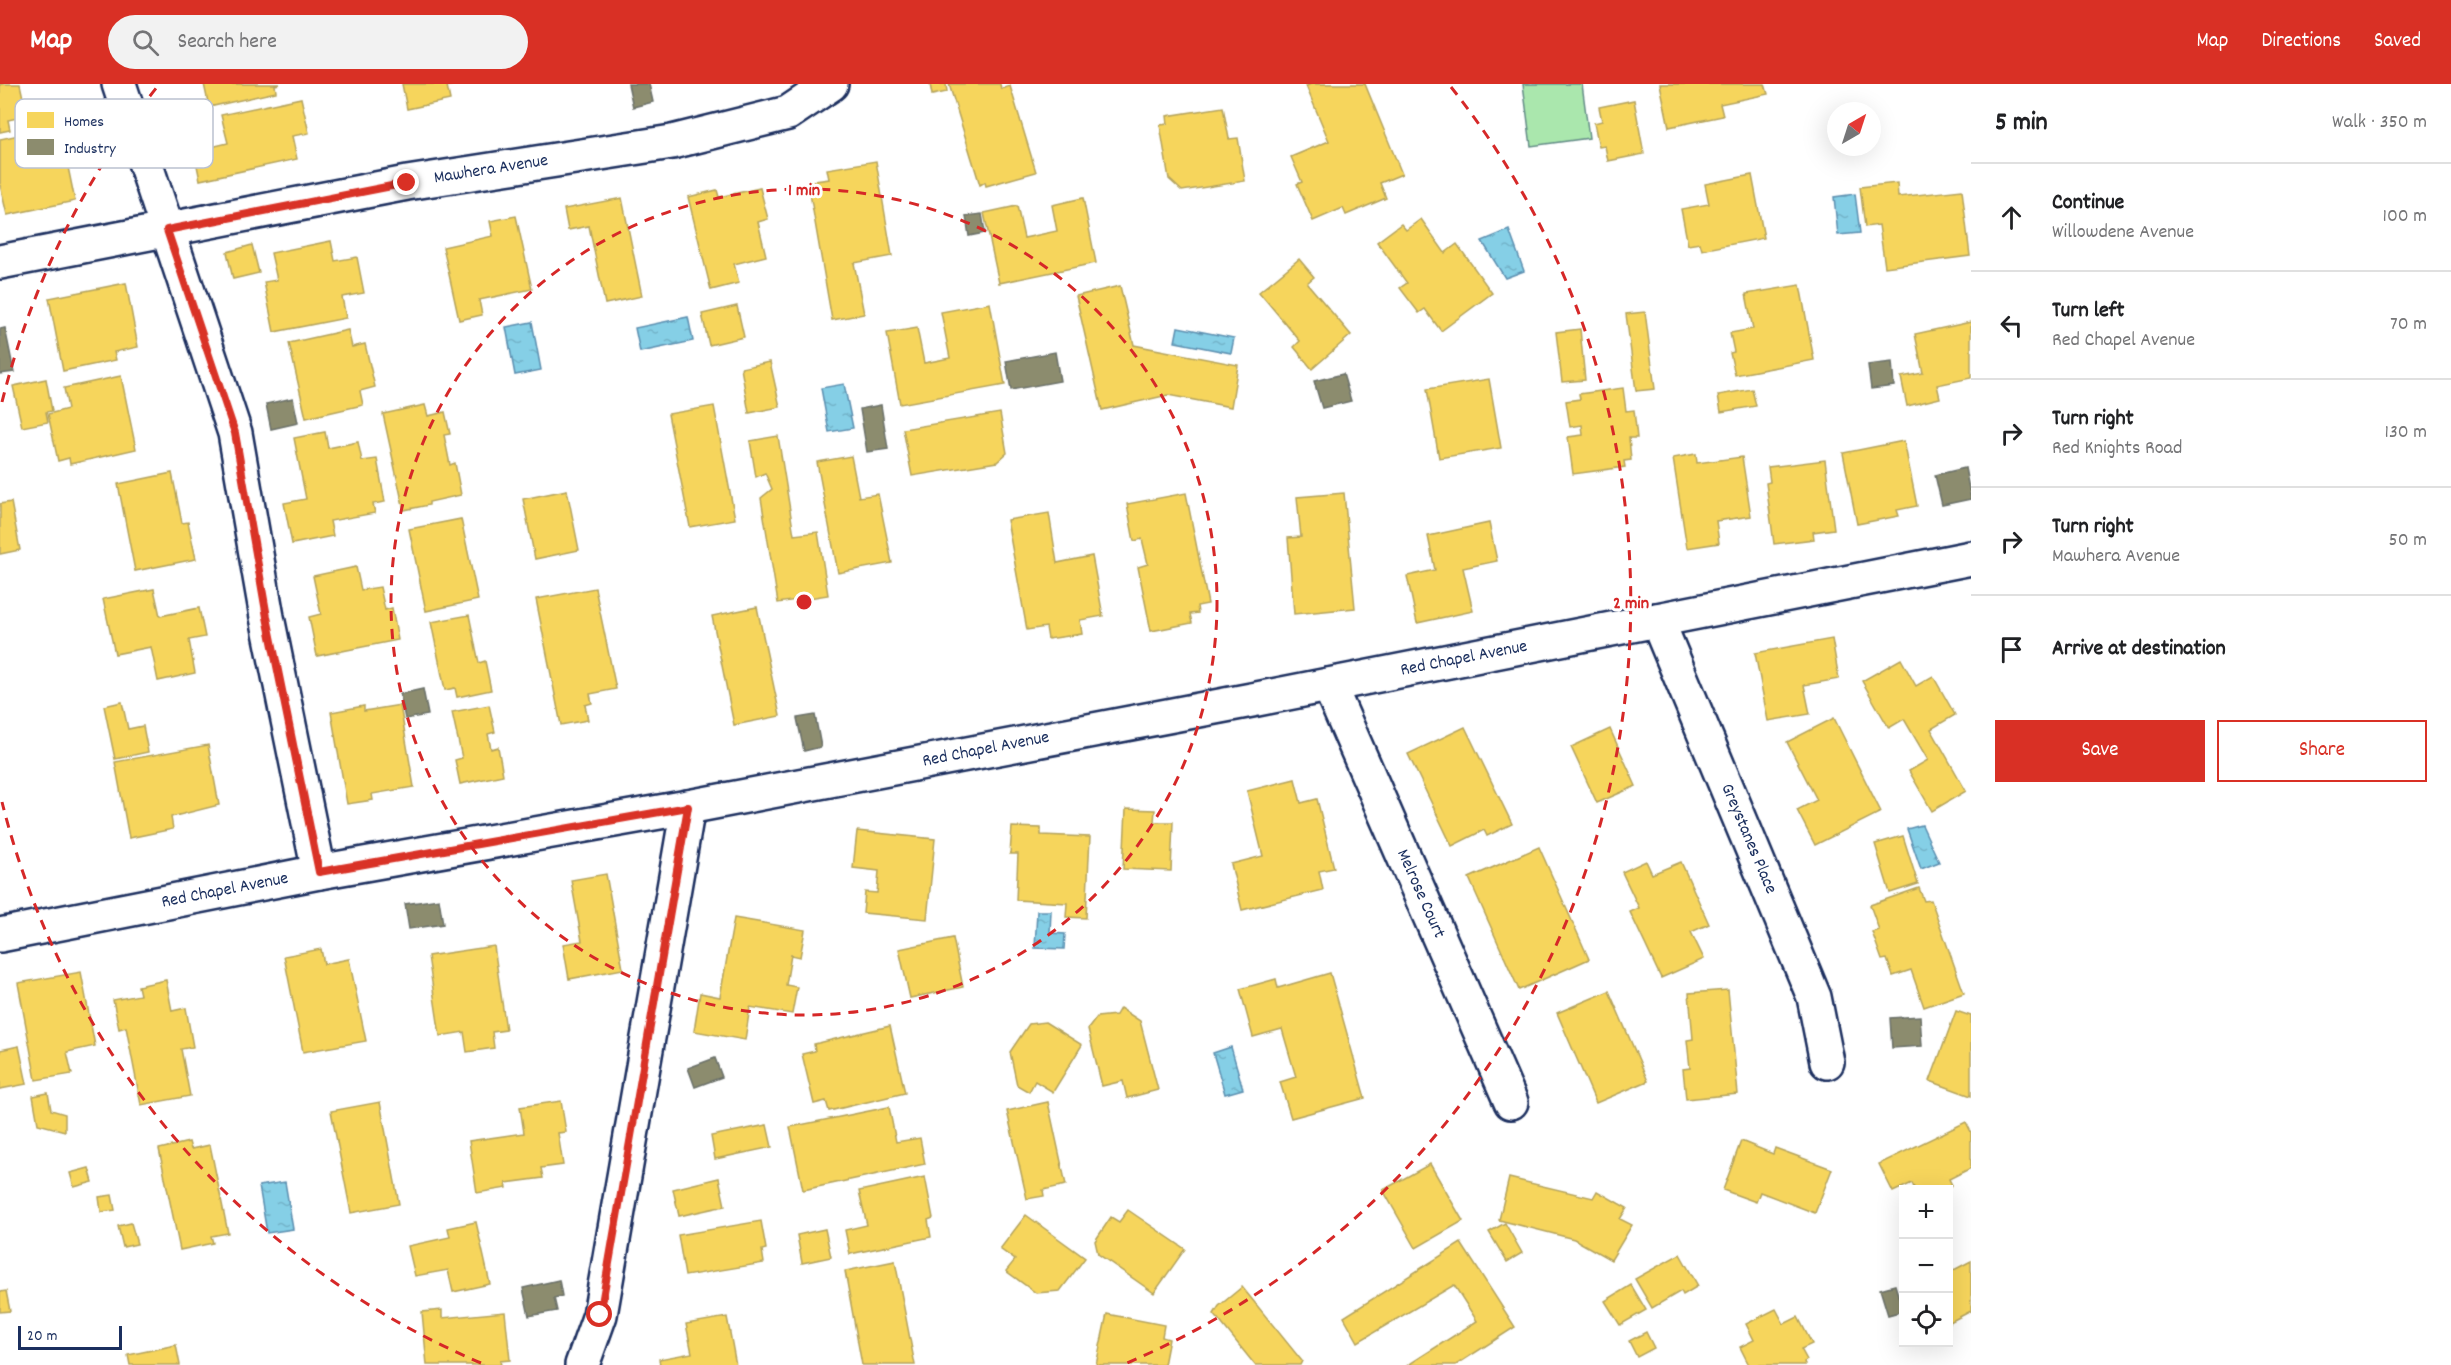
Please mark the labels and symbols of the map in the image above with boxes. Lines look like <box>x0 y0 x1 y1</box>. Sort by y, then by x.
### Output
legend <box>15 99 213 168</box>
north arrow <box>1827 102 1881 156</box>
text: Homes <box>64 111 104 134</box>
text: Industry <box>64 138 116 161</box>
street label: Mawhera Avenue <box>432 149 550 191</box>
route end <box>393 169 419 195</box>
text: 1 min <box>788 179 820 204</box>
centre of rings <box>794 592 814 612</box>
text: 2 min <box>1613 592 1649 617</box>
street label: Red Chapel Avenue <box>1398 634 1530 684</box>
street label: Red Chapel Avenue <box>920 725 1052 775</box>
street label: Greystanes Place <box>1714 780 1783 898</box>
street label: Melrose Court <box>1389 846 1451 943</box>
street label: Red Chapel Avenue <box>159 866 291 916</box>
route start <box>586 1301 612 1327</box>
scale bar <box>18 1323 122 1350</box>

